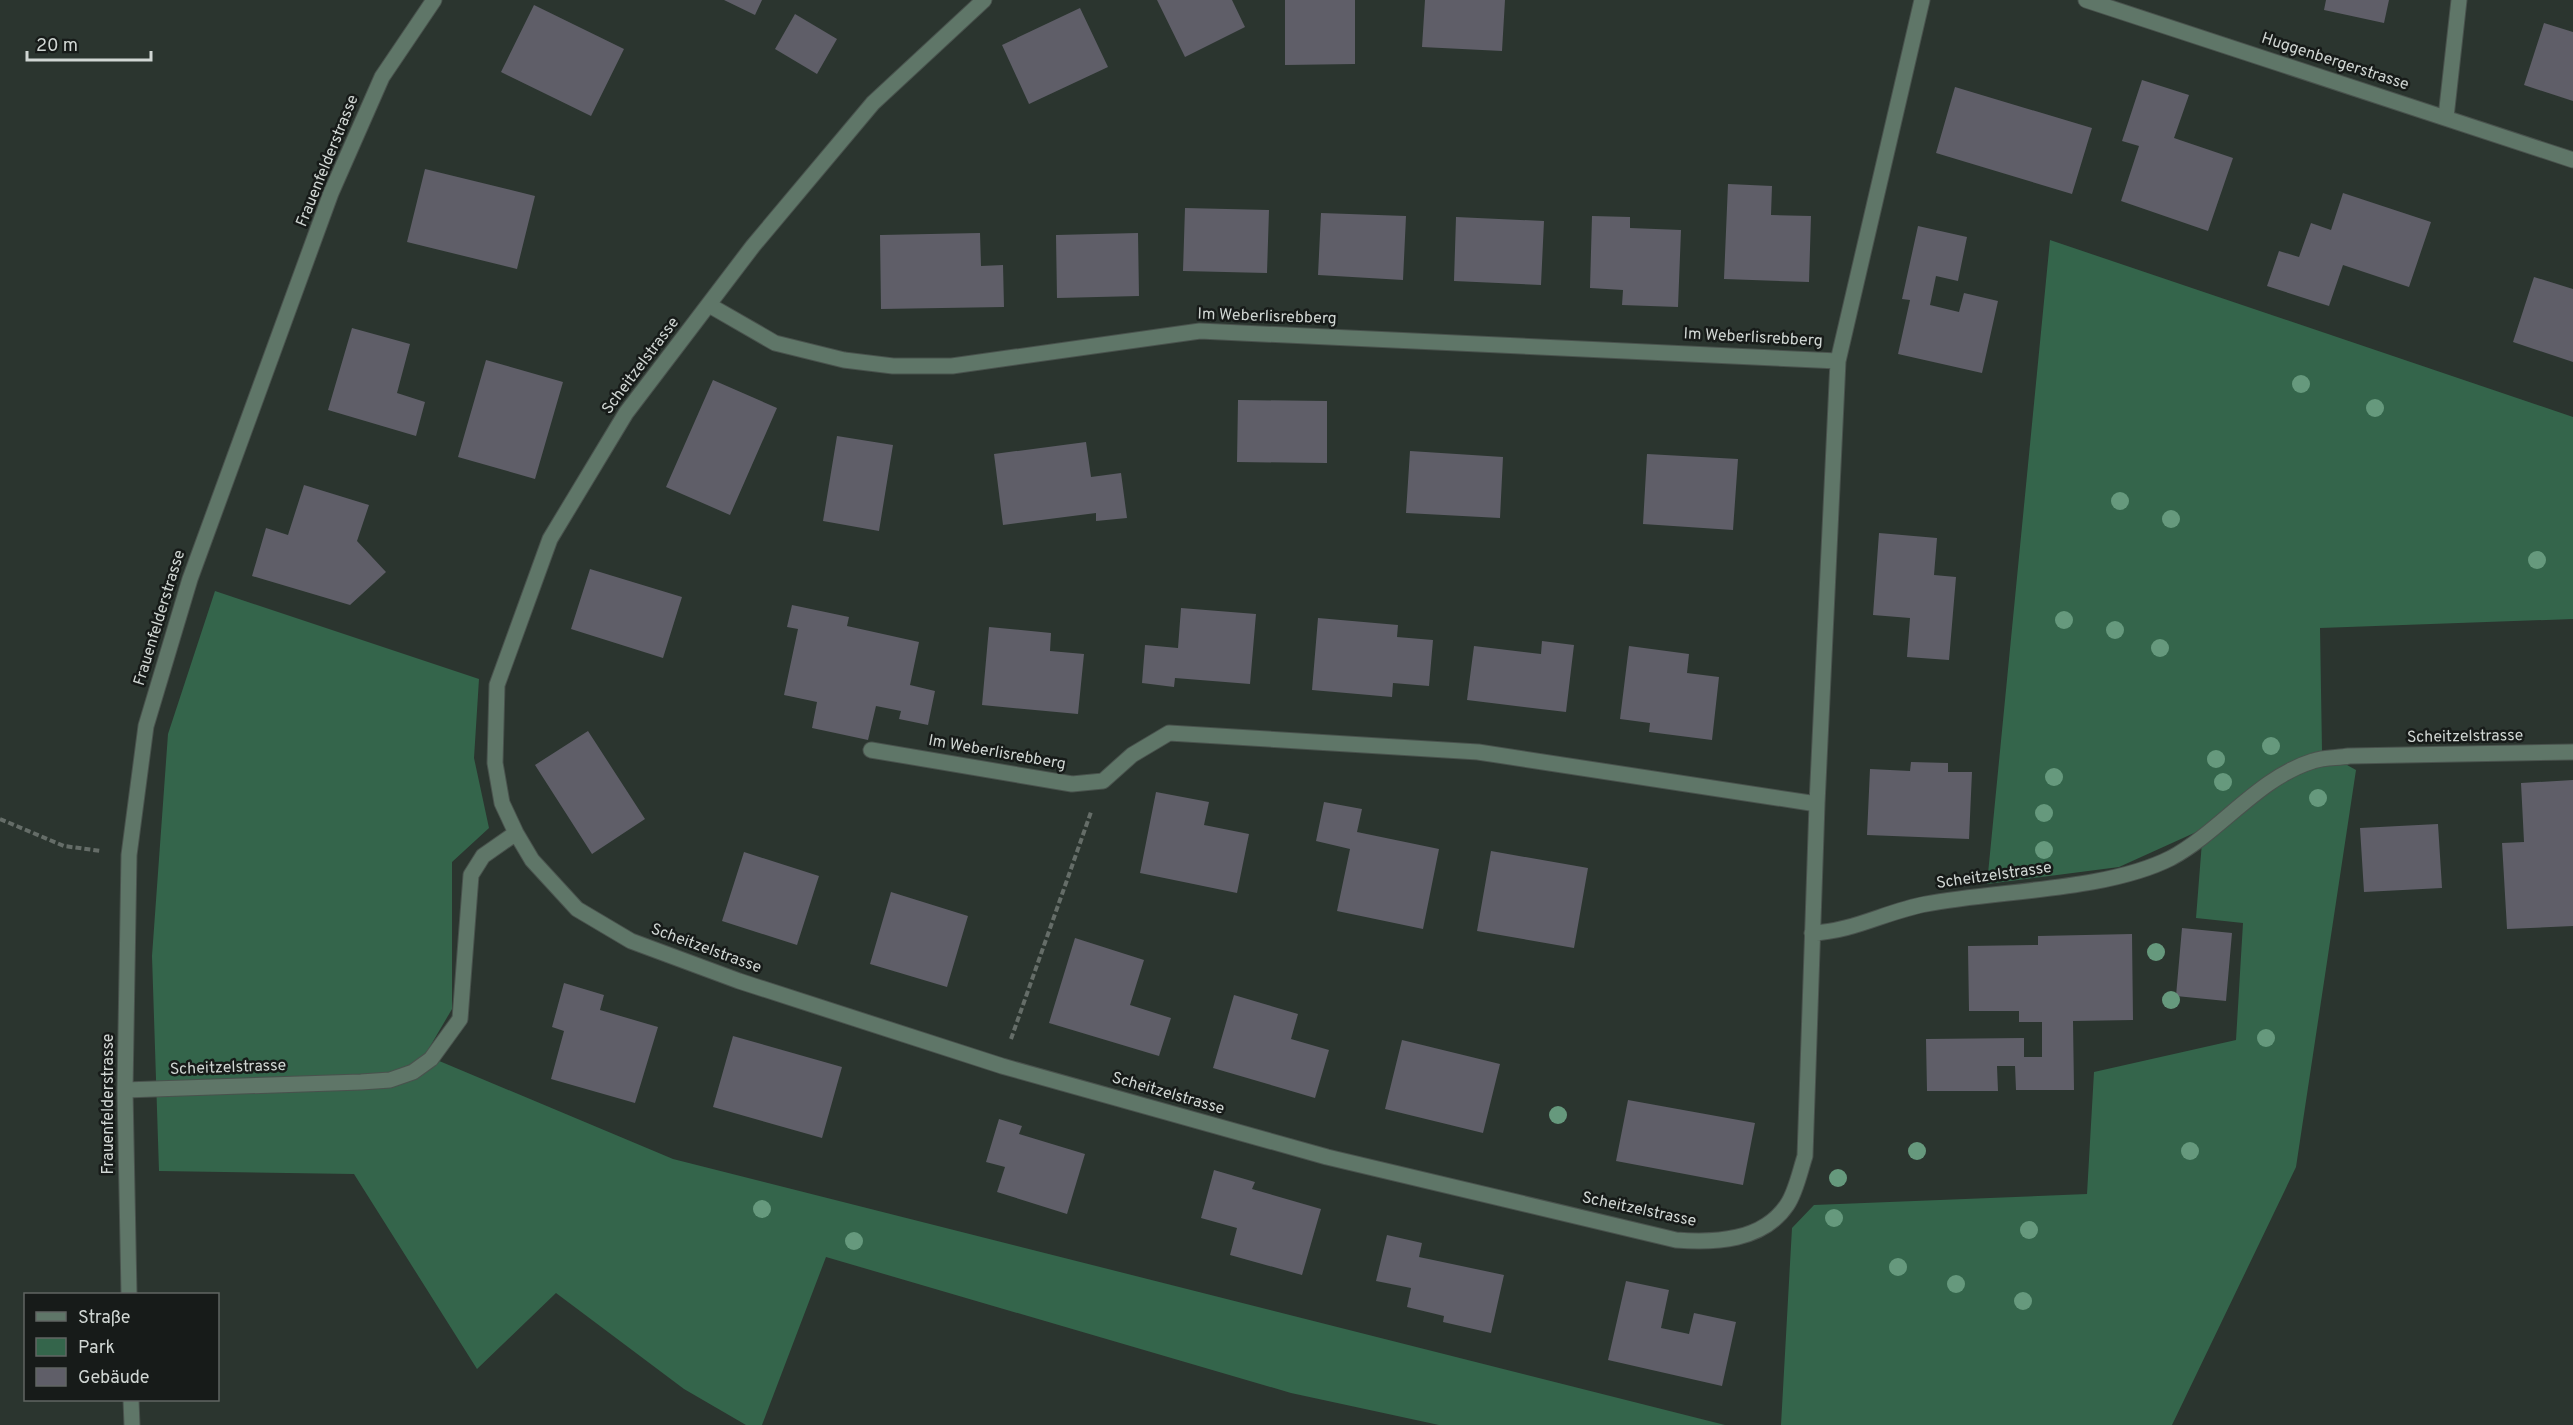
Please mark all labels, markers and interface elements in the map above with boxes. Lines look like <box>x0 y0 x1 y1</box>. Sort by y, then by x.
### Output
scale bar <box>27 24 152 62</box>
street label: Huggenbergerstrasse <box>2259 29 2411 95</box>
text: 20 m <box>36 35 78 58</box>
street label: Frauenfelderstrasse <box>292 92 364 230</box>
street label: Im Weberlisrebberg <box>1197 305 1337 329</box>
street label: Scheitzelstrasse <box>598 314 684 418</box>
street label: Im Weberlisrebberg <box>1683 324 1823 352</box>
street label: Frauenfelderstrasse <box>130 548 190 688</box>
street label: Scheitzelstrasse <box>2407 726 2523 748</box>
street label: Im Weberlisrebberg <box>927 731 1067 775</box>
street label: Scheitzelstrasse <box>1935 858 2053 894</box>
street label: Scheitzelstrasse <box>648 920 764 978</box>
street label: Frauenfelderstrasse <box>99 1034 119 1174</box>
street label: Scheitzelstrasse <box>169 1056 287 1080</box>
street label: Scheitzelstrasse <box>1109 1068 1227 1120</box>
street label: Scheitzelstrasse <box>1580 1188 1698 1232</box>
legend <box>24 1293 219 1401</box>
text: Straße <box>78 1307 130 1330</box>
text: Park <box>78 1337 115 1360</box>
text: Gebäude <box>78 1367 150 1390</box>

